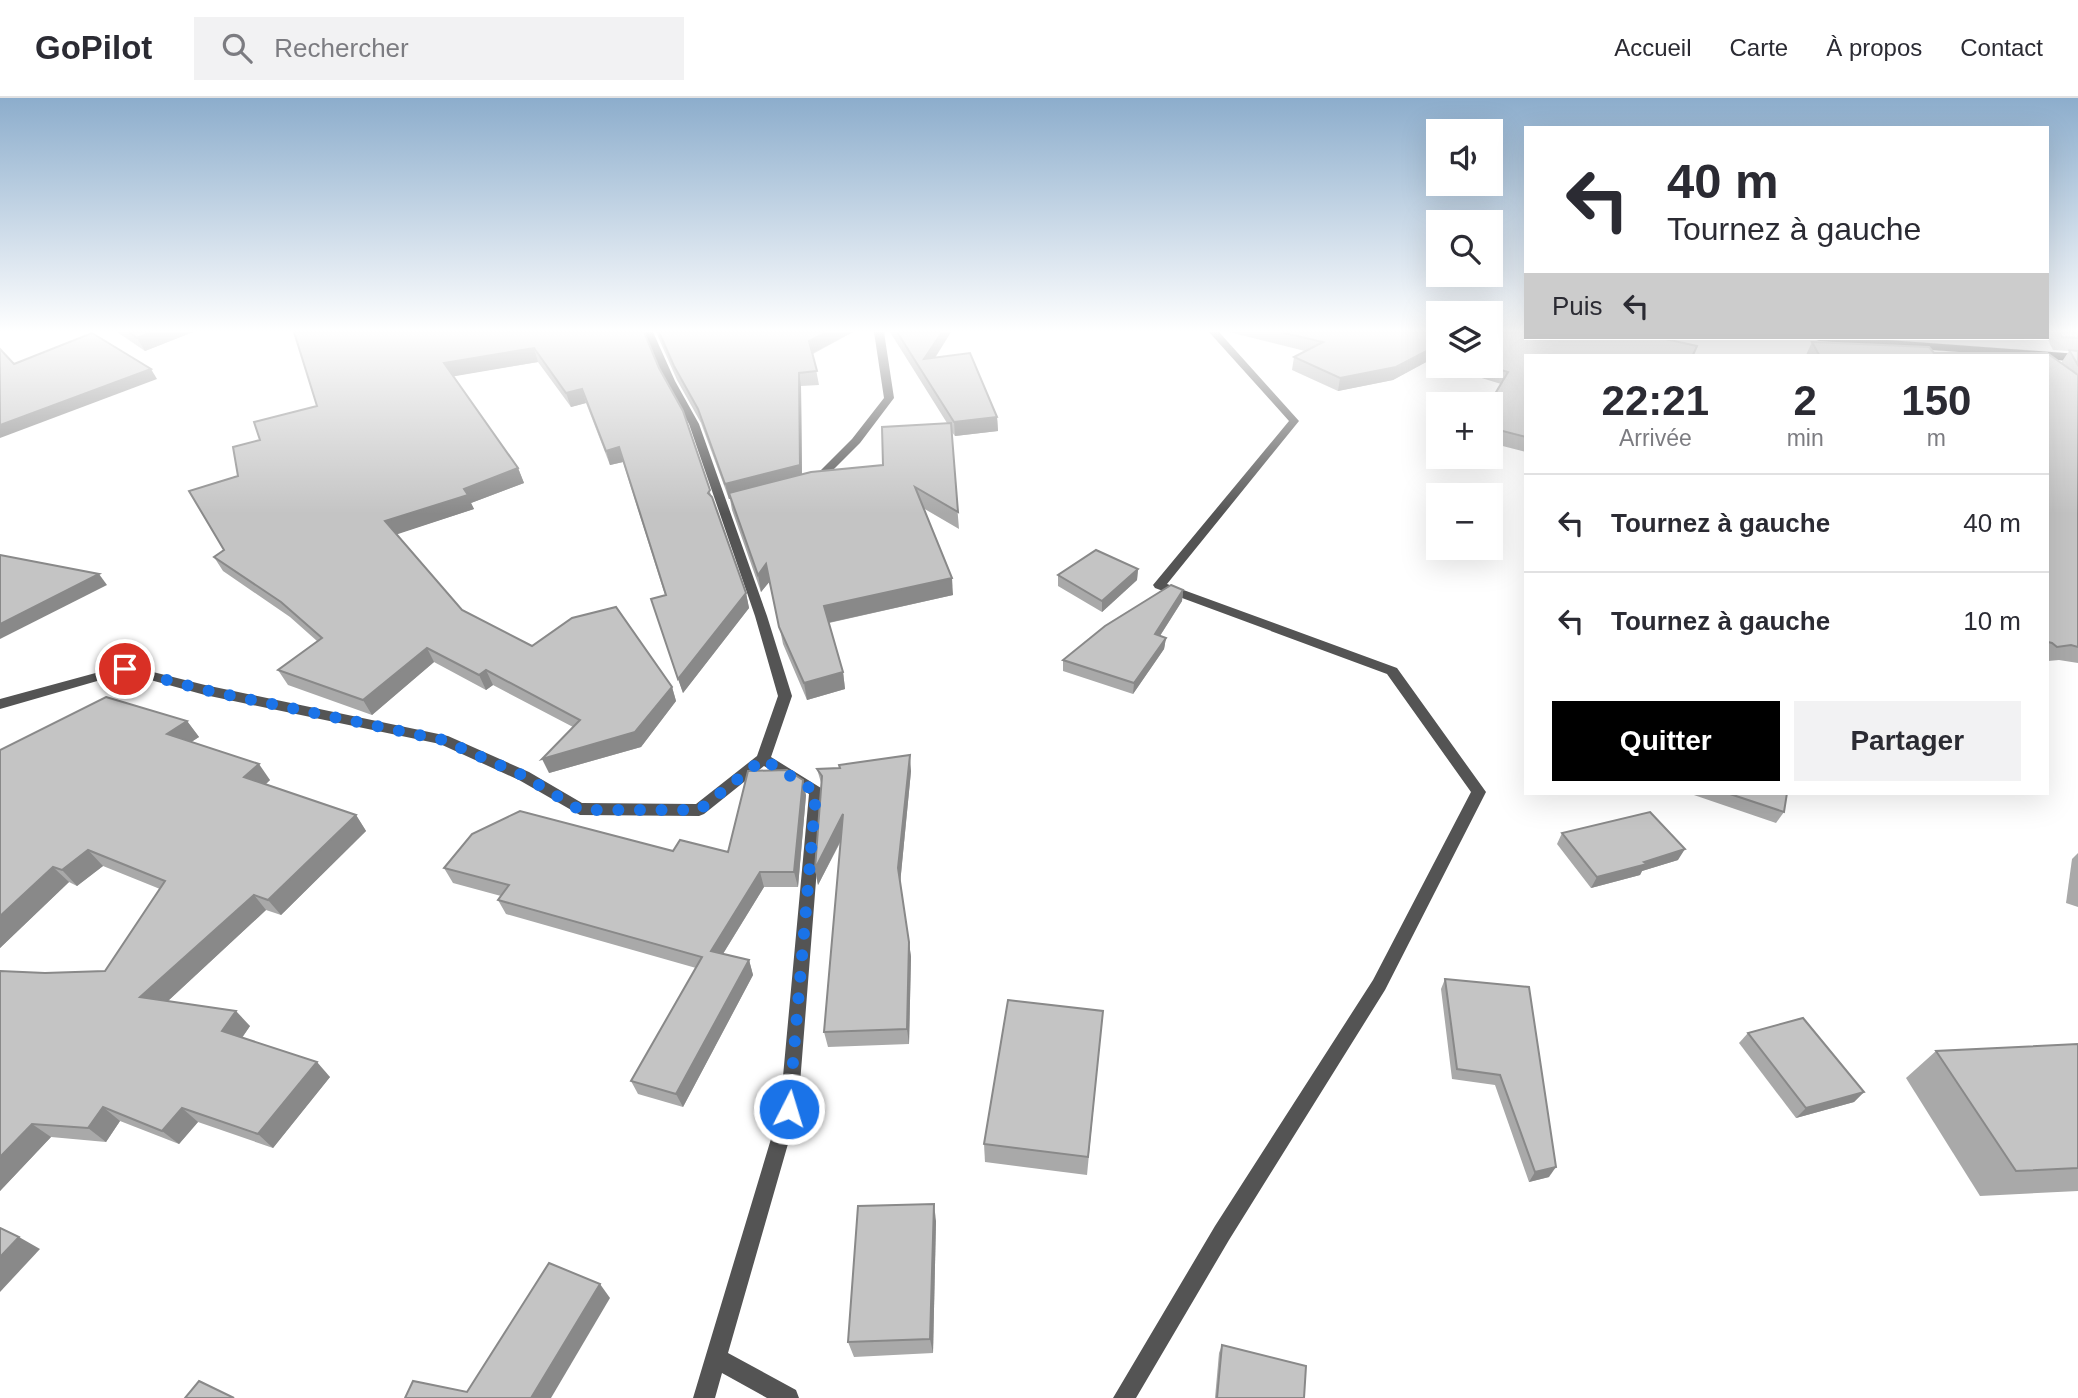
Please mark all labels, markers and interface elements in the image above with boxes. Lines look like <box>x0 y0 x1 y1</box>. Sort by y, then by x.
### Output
search box <box>194 17 684 80</box>
text: GoPilot <box>35 29 152 66</box>
icon: search <box>218 29 256 67</box>
text: Rechercher <box>274 33 409 63</box>
text: Accueil <box>1614 34 1692 61</box>
text: Carte <box>1730 34 1788 61</box>
text: À propos <box>1826 34 1922 61</box>
text: Contact <box>1960 34 2043 61</box>
map controls <box>1426 119 1503 560</box>
button: sound <box>1426 119 1503 196</box>
icon: left <box>1552 154 1643 245</box>
text: 40 m <box>1667 154 1779 208</box>
button: search <box>1426 210 1503 287</box>
text: Tournez à gauche <box>1667 211 1921 247</box>
icon: left <box>1617 287 1655 325</box>
text: Puis <box>1552 291 1603 321</box>
button: layers <box>1426 301 1503 378</box>
text: 22:21 <box>1602 377 1709 424</box>
text: 2 <box>1793 377 1817 424</box>
text: 150 <box>1901 377 1971 424</box>
button: + <box>1426 392 1503 469</box>
text: Arrivée <box>1619 425 1692 451</box>
text: min <box>1787 425 1824 451</box>
text: m <box>1927 425 1946 451</box>
button: − <box>1426 483 1503 560</box>
icon: left <box>1552 504 1590 542</box>
text: Tournez à gauche <box>1611 508 1830 538</box>
text: 40 m <box>1963 508 2021 538</box>
icon: left <box>1552 602 1590 640</box>
text: Tournez à gauche <box>1611 606 1830 636</box>
text: 10 m <box>1963 606 2021 636</box>
pin <box>95 639 155 699</box>
icon: arrive <box>106 650 144 688</box>
button: Quitter <box>1552 701 1780 781</box>
button: Partager <box>1794 701 2021 781</box>
position arrow <box>752 1072 826 1146</box>

